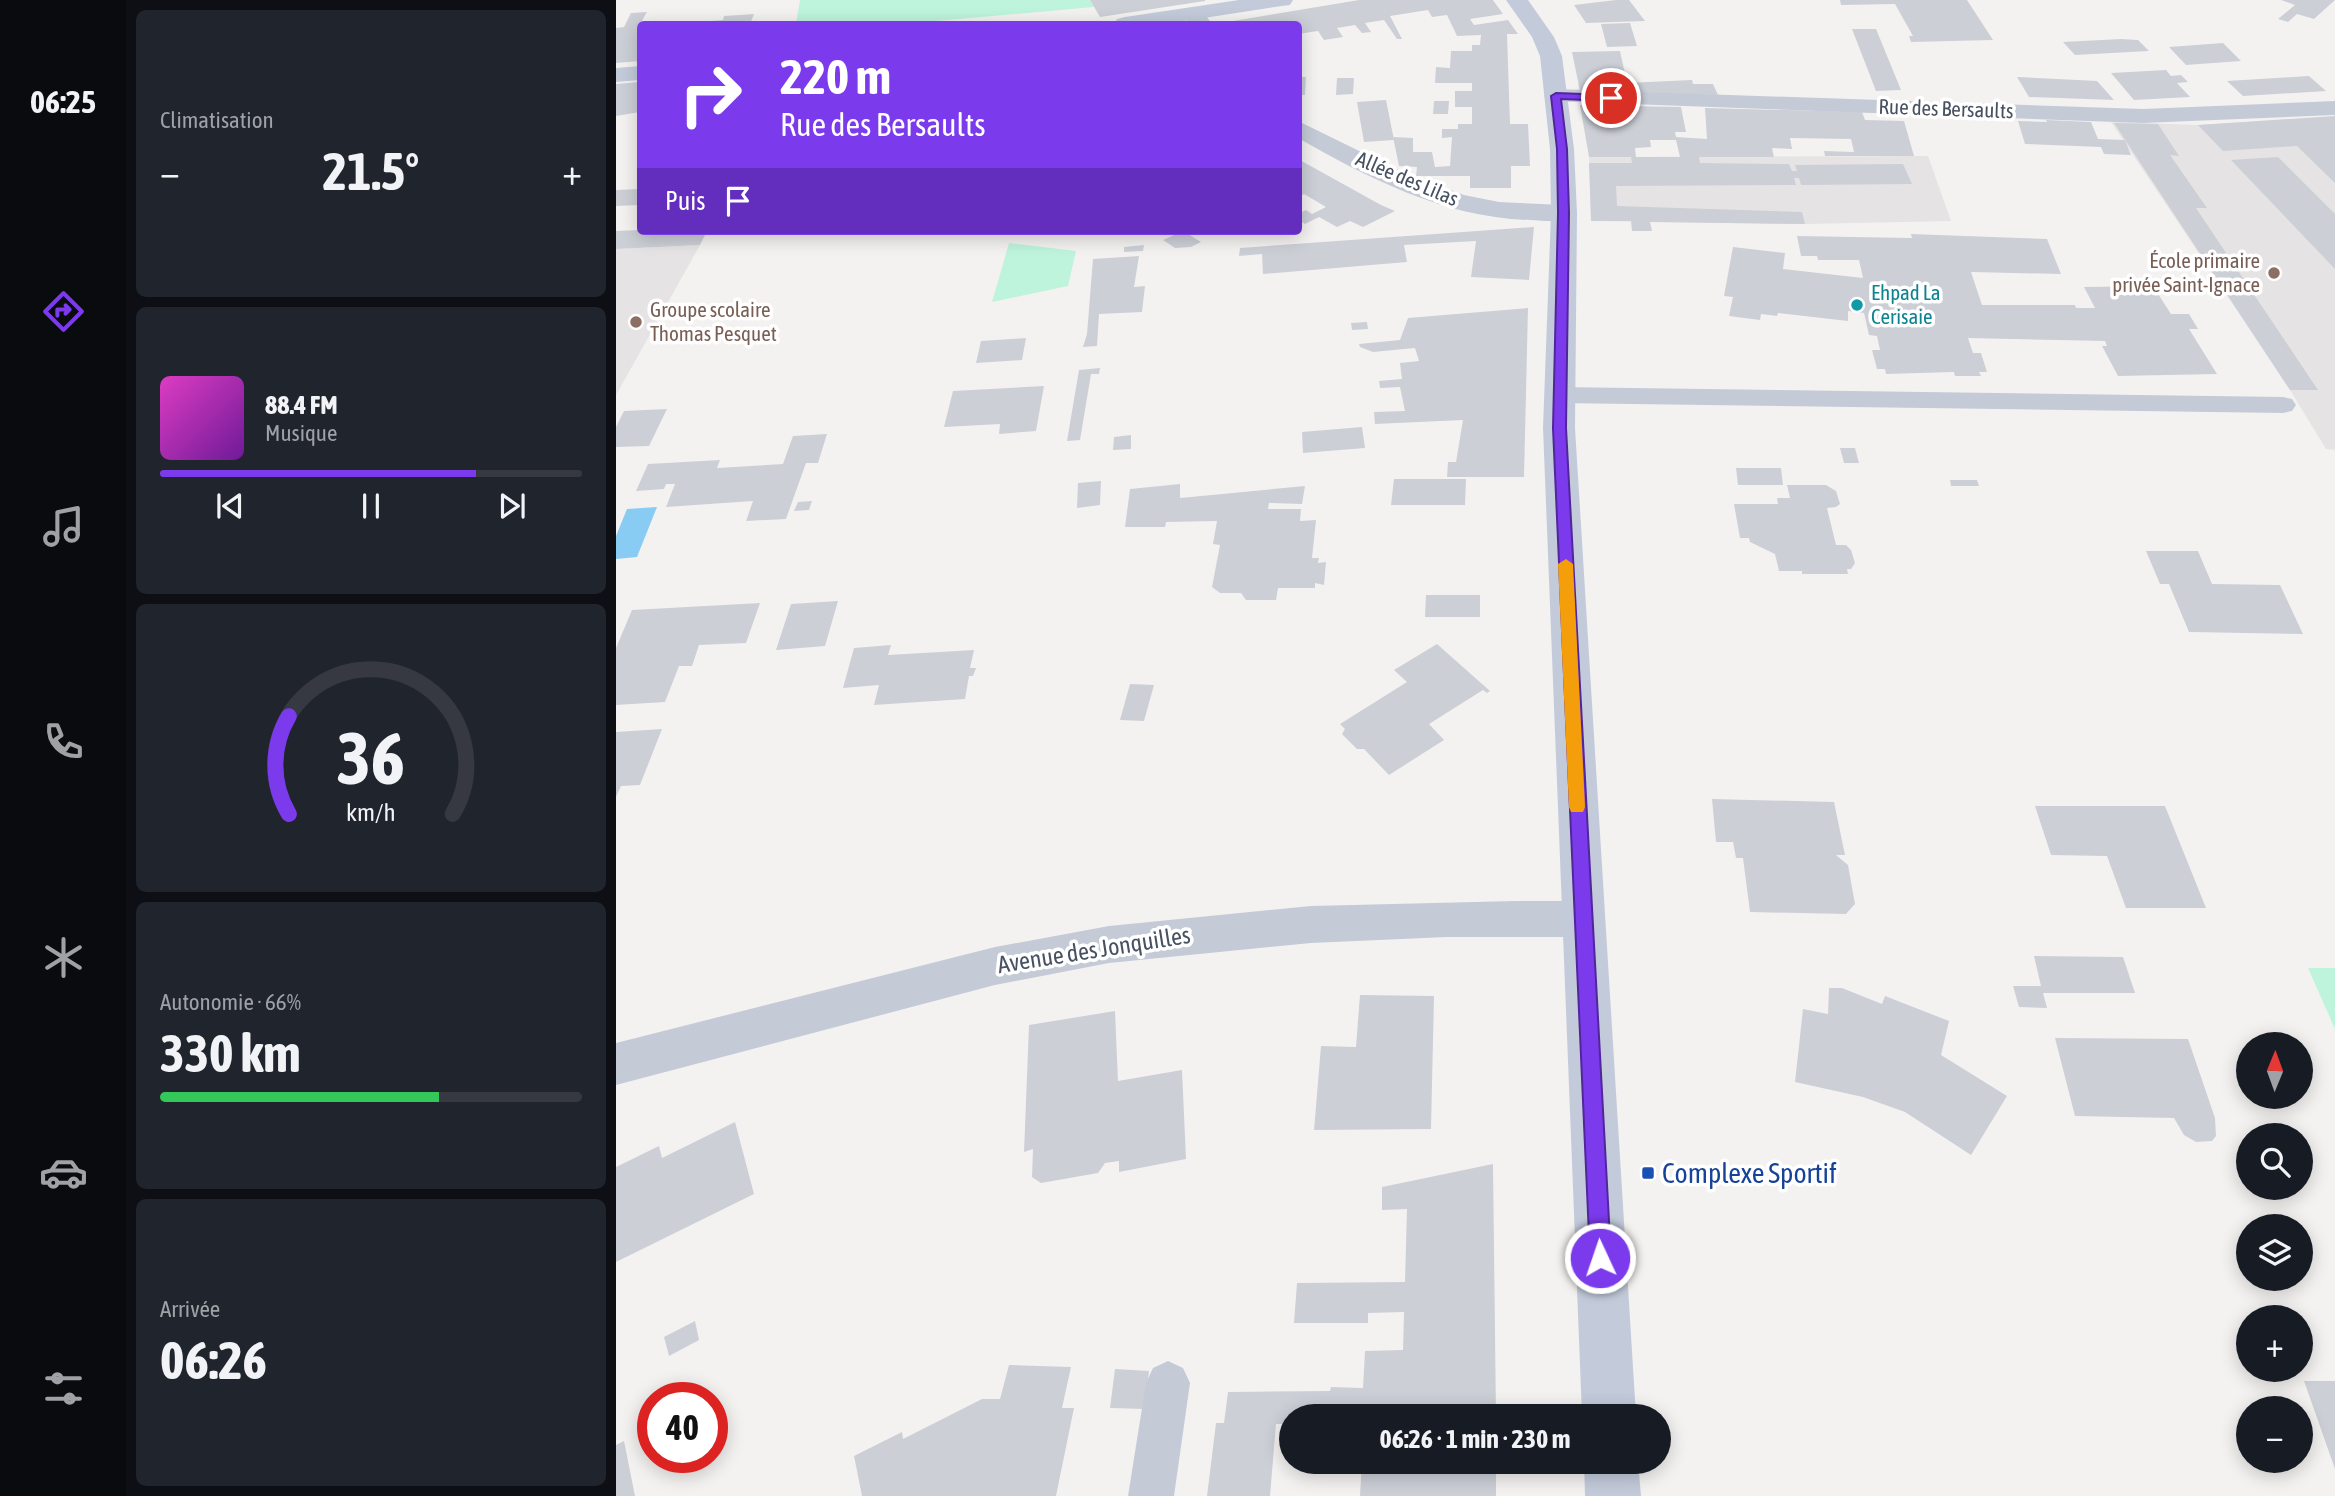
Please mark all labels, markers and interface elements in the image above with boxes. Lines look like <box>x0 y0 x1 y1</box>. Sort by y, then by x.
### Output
text: 220 m <box>780 48 891 104</box>
icon: right <box>665 49 756 140</box>
pin <box>1581 68 1641 128</box>
icon: arrive <box>1592 79 1630 117</box>
text: 06:25 <box>30 83 96 120</box>
street label: Rue des Bersaults <box>1878 94 2014 122</box>
text: Rue des Bersaults <box>780 106 986 143</box>
text: Climatisation <box>160 107 274 133</box>
text: 21.5° <box>323 141 419 201</box>
street label: Allée des Lilas <box>1353 146 1462 210</box>
text: − <box>160 150 180 193</box>
text: + <box>562 150 582 193</box>
icon: arrive <box>719 182 757 220</box>
text: Puis <box>665 186 705 216</box>
place label: École primaire privée Saint-Ignace <box>2112 248 2260 296</box>
marker: École primaire privée Saint-Ignace <box>2266 265 2282 281</box>
place label: Ehpad La Cerisaie <box>1871 280 1941 328</box>
icon: directions <box>39 287 88 336</box>
place label: Groupe scolaire Thomas Pesquet <box>650 297 777 345</box>
marker: Ehpad La Cerisaie <box>1849 297 1865 313</box>
marker: Groupe scolaire Thomas Pesquet <box>628 314 644 330</box>
text: 88.4 FM <box>265 390 338 420</box>
text: Musique <box>265 420 337 446</box>
icon: previous <box>211 487 249 525</box>
icon: pause <box>352 487 390 525</box>
icon: next <box>493 487 531 525</box>
icon: music <box>39 502 88 551</box>
text: 36 <box>337 716 405 799</box>
icon: phone <box>39 717 88 766</box>
text: km/h <box>346 798 396 826</box>
street label: Avenue des Jonquilles <box>996 921 1192 978</box>
icon: climate <box>39 933 88 982</box>
text: Autonomie · 66% <box>160 989 301 1015</box>
text: 330 km <box>160 1023 301 1083</box>
north arrow <box>2236 1032 2314 1110</box>
map controls <box>2236 1032 2313 1473</box>
button: search <box>2236 1123 2313 1200</box>
icon: car <box>39 1148 88 1197</box>
place label: Complexe Sportif <box>1662 1157 1837 1189</box>
marker: Complexe Sportif <box>1640 1165 1656 1181</box>
button: layers <box>2236 1214 2313 1291</box>
position arrow <box>1563 1221 1637 1295</box>
text: Arrivée <box>160 1296 220 1322</box>
button: + <box>2236 1305 2313 1382</box>
text: 06:26 <box>160 1330 267 1390</box>
icon: filters <box>39 1364 88 1413</box>
speed limit sign: 40 <box>637 1382 728 1473</box>
button: − <box>2236 1396 2313 1473</box>
text: 06:26 · 1 min · 230 m <box>1380 1424 1570 1454</box>

